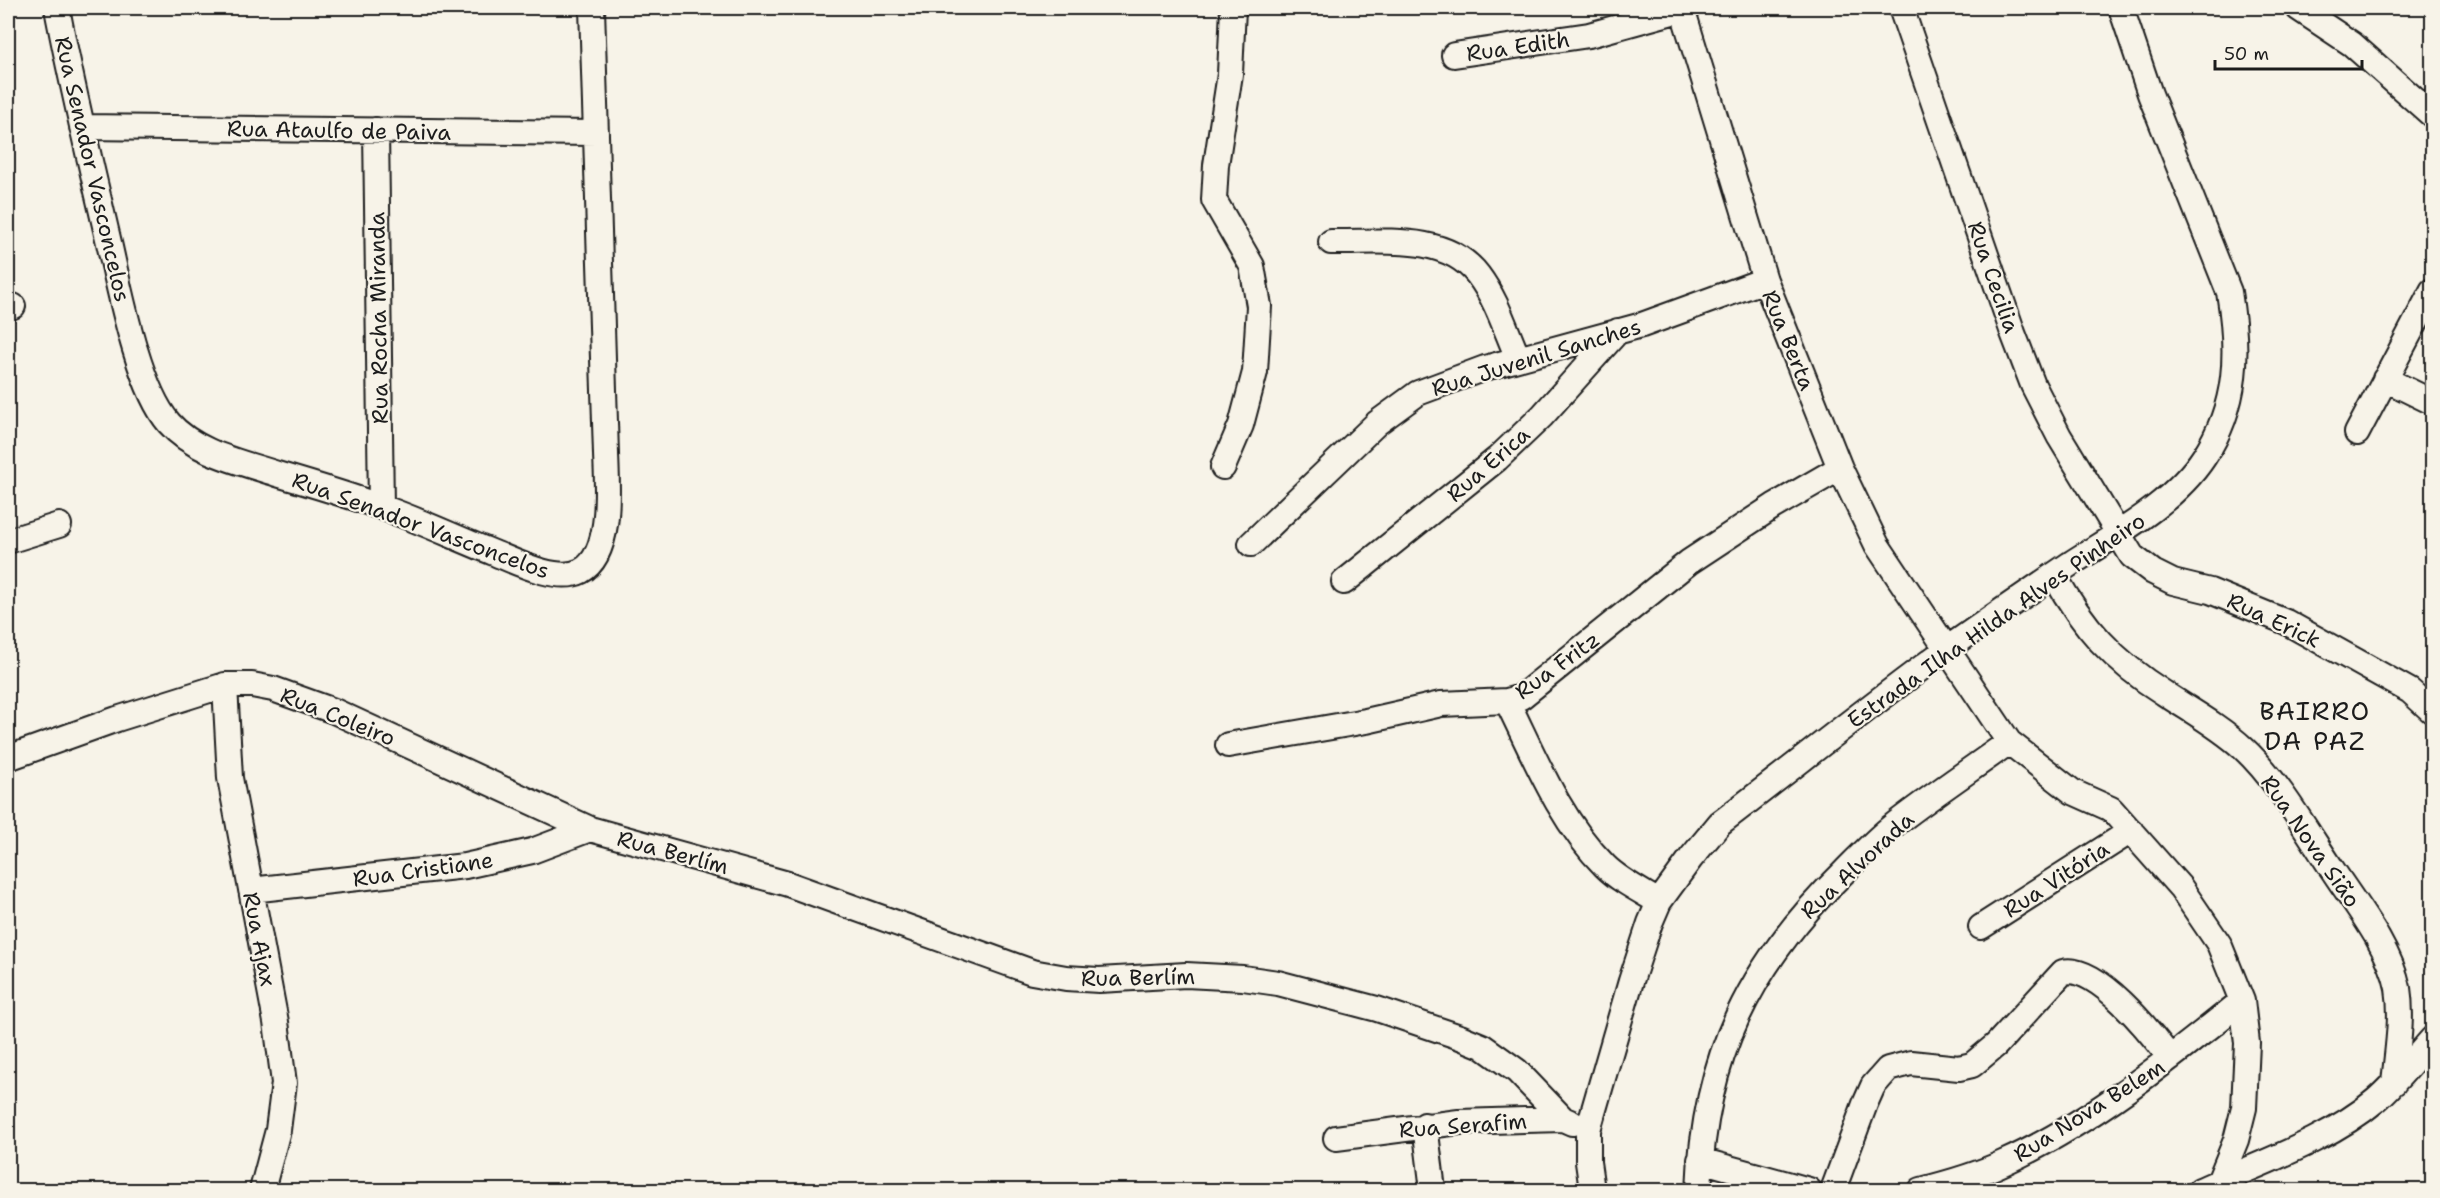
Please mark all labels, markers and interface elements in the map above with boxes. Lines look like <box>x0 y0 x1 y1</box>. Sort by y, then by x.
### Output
street label: Rua Edith <box>1464 25 1572 68</box>
street label: Rua Senador Vasconcelos <box>48 33 137 305</box>
scale bar <box>2215 33 2362 71</box>
text: 50 m <box>2224 42 2269 66</box>
street label: Rua Ataulfo de Paiva <box>227 114 452 147</box>
street label: Rua Rocha Miranda <box>362 211 395 424</box>
street label: Rua Cecilia <box>1961 217 2026 337</box>
street label: Rua Berta <box>1755 286 1822 395</box>
street label: Rua Juvenil Sanches <box>1428 312 1644 403</box>
street label: Rua Erica <box>1441 420 1536 509</box>
street label: Rua Senador Vasconcelos <box>288 465 553 586</box>
street label: Estrada Ilha Hilda Alves Pinheiro <box>1842 506 2151 735</box>
street label: Rua Erick <box>2222 586 2325 655</box>
street label: Rua Fritz <box>1509 625 1605 706</box>
street label: Rua Coleiro <box>276 680 400 753</box>
district label: BAIRRO DA PAZ <box>2259 693 2371 758</box>
street label: Rua Nova Sião <box>2254 769 2367 913</box>
street label: Rua Alvorada <box>1794 805 1921 925</box>
street label: Rua Berlím <box>614 824 732 881</box>
street label: Rua Vitória <box>1998 834 2115 924</box>
street label: Rua Cristiane <box>351 845 495 894</box>
street label: Rua Ajax <box>236 890 283 989</box>
street label: Rua Berlím <box>1081 962 1195 993</box>
street label: Rua Nova Belem <box>2008 1052 2170 1169</box>
street label: Rua Serafim <box>1398 1107 1528 1144</box>

